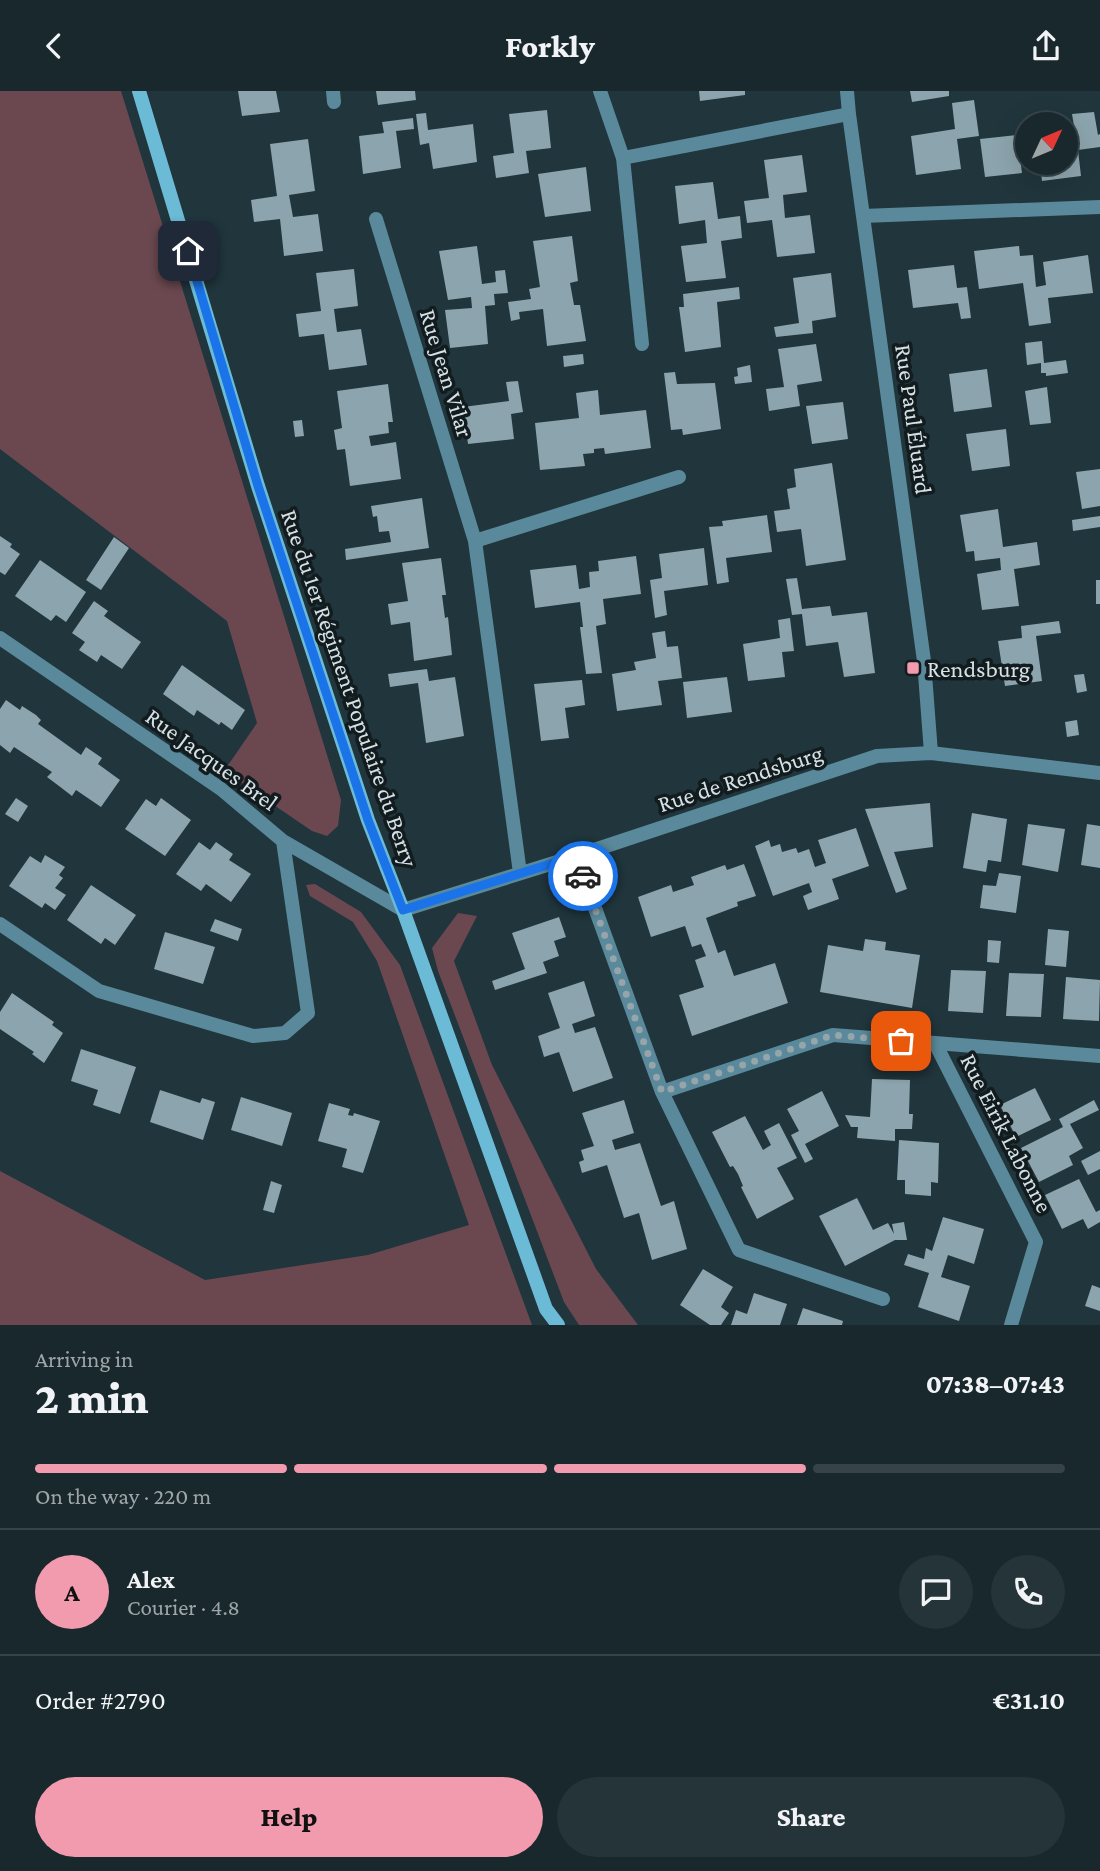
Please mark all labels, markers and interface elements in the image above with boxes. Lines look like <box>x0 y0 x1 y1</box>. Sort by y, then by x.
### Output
icon: back <box>35 27 73 65</box>
icon: share <box>1027 27 1065 65</box>
text: Forkly <box>505 28 595 64</box>
north arrow <box>1015 112 1078 175</box>
map controls <box>1015 112 1078 175</box>
pin <box>158 221 218 281</box>
icon: home <box>169 232 207 270</box>
street label: Rue Jean Vilar <box>415 306 479 441</box>
street label: Rue Paul Éluard <box>890 342 938 496</box>
street label: Rue du 1er Régiment Populaire du Berry <box>276 506 424 871</box>
place label: Rendsburg <box>927 655 1031 682</box>
marker: Rendsburg <box>905 660 921 676</box>
street label: Rue Jacques Brel <box>141 702 283 816</box>
street label: Rue de Rendsburg <box>654 739 826 817</box>
courier <box>548 841 618 911</box>
icon: car <box>564 857 602 895</box>
pin <box>871 1011 931 1071</box>
icon: bag <box>882 1022 920 1060</box>
street label: Rue Eirik Labonne <box>955 1049 1059 1217</box>
text: Arriving in <box>35 1346 133 1372</box>
text: 07:38–07:43 <box>926 1370 1065 1399</box>
text: 2 min <box>35 1372 149 1423</box>
text: On the way · 220 m <box>35 1483 211 1509</box>
button: chat <box>899 1555 973 1629</box>
button: phone <box>991 1555 1065 1629</box>
text: Alex <box>127 1565 175 1594</box>
text: A <box>64 1578 80 1607</box>
text: Courier · 4.8 <box>127 1594 240 1620</box>
text: Order #2790 <box>35 1686 166 1715</box>
text: €31.10 <box>993 1686 1065 1715</box>
button: Help <box>35 1777 543 1857</box>
button: Share <box>557 1777 1065 1857</box>

